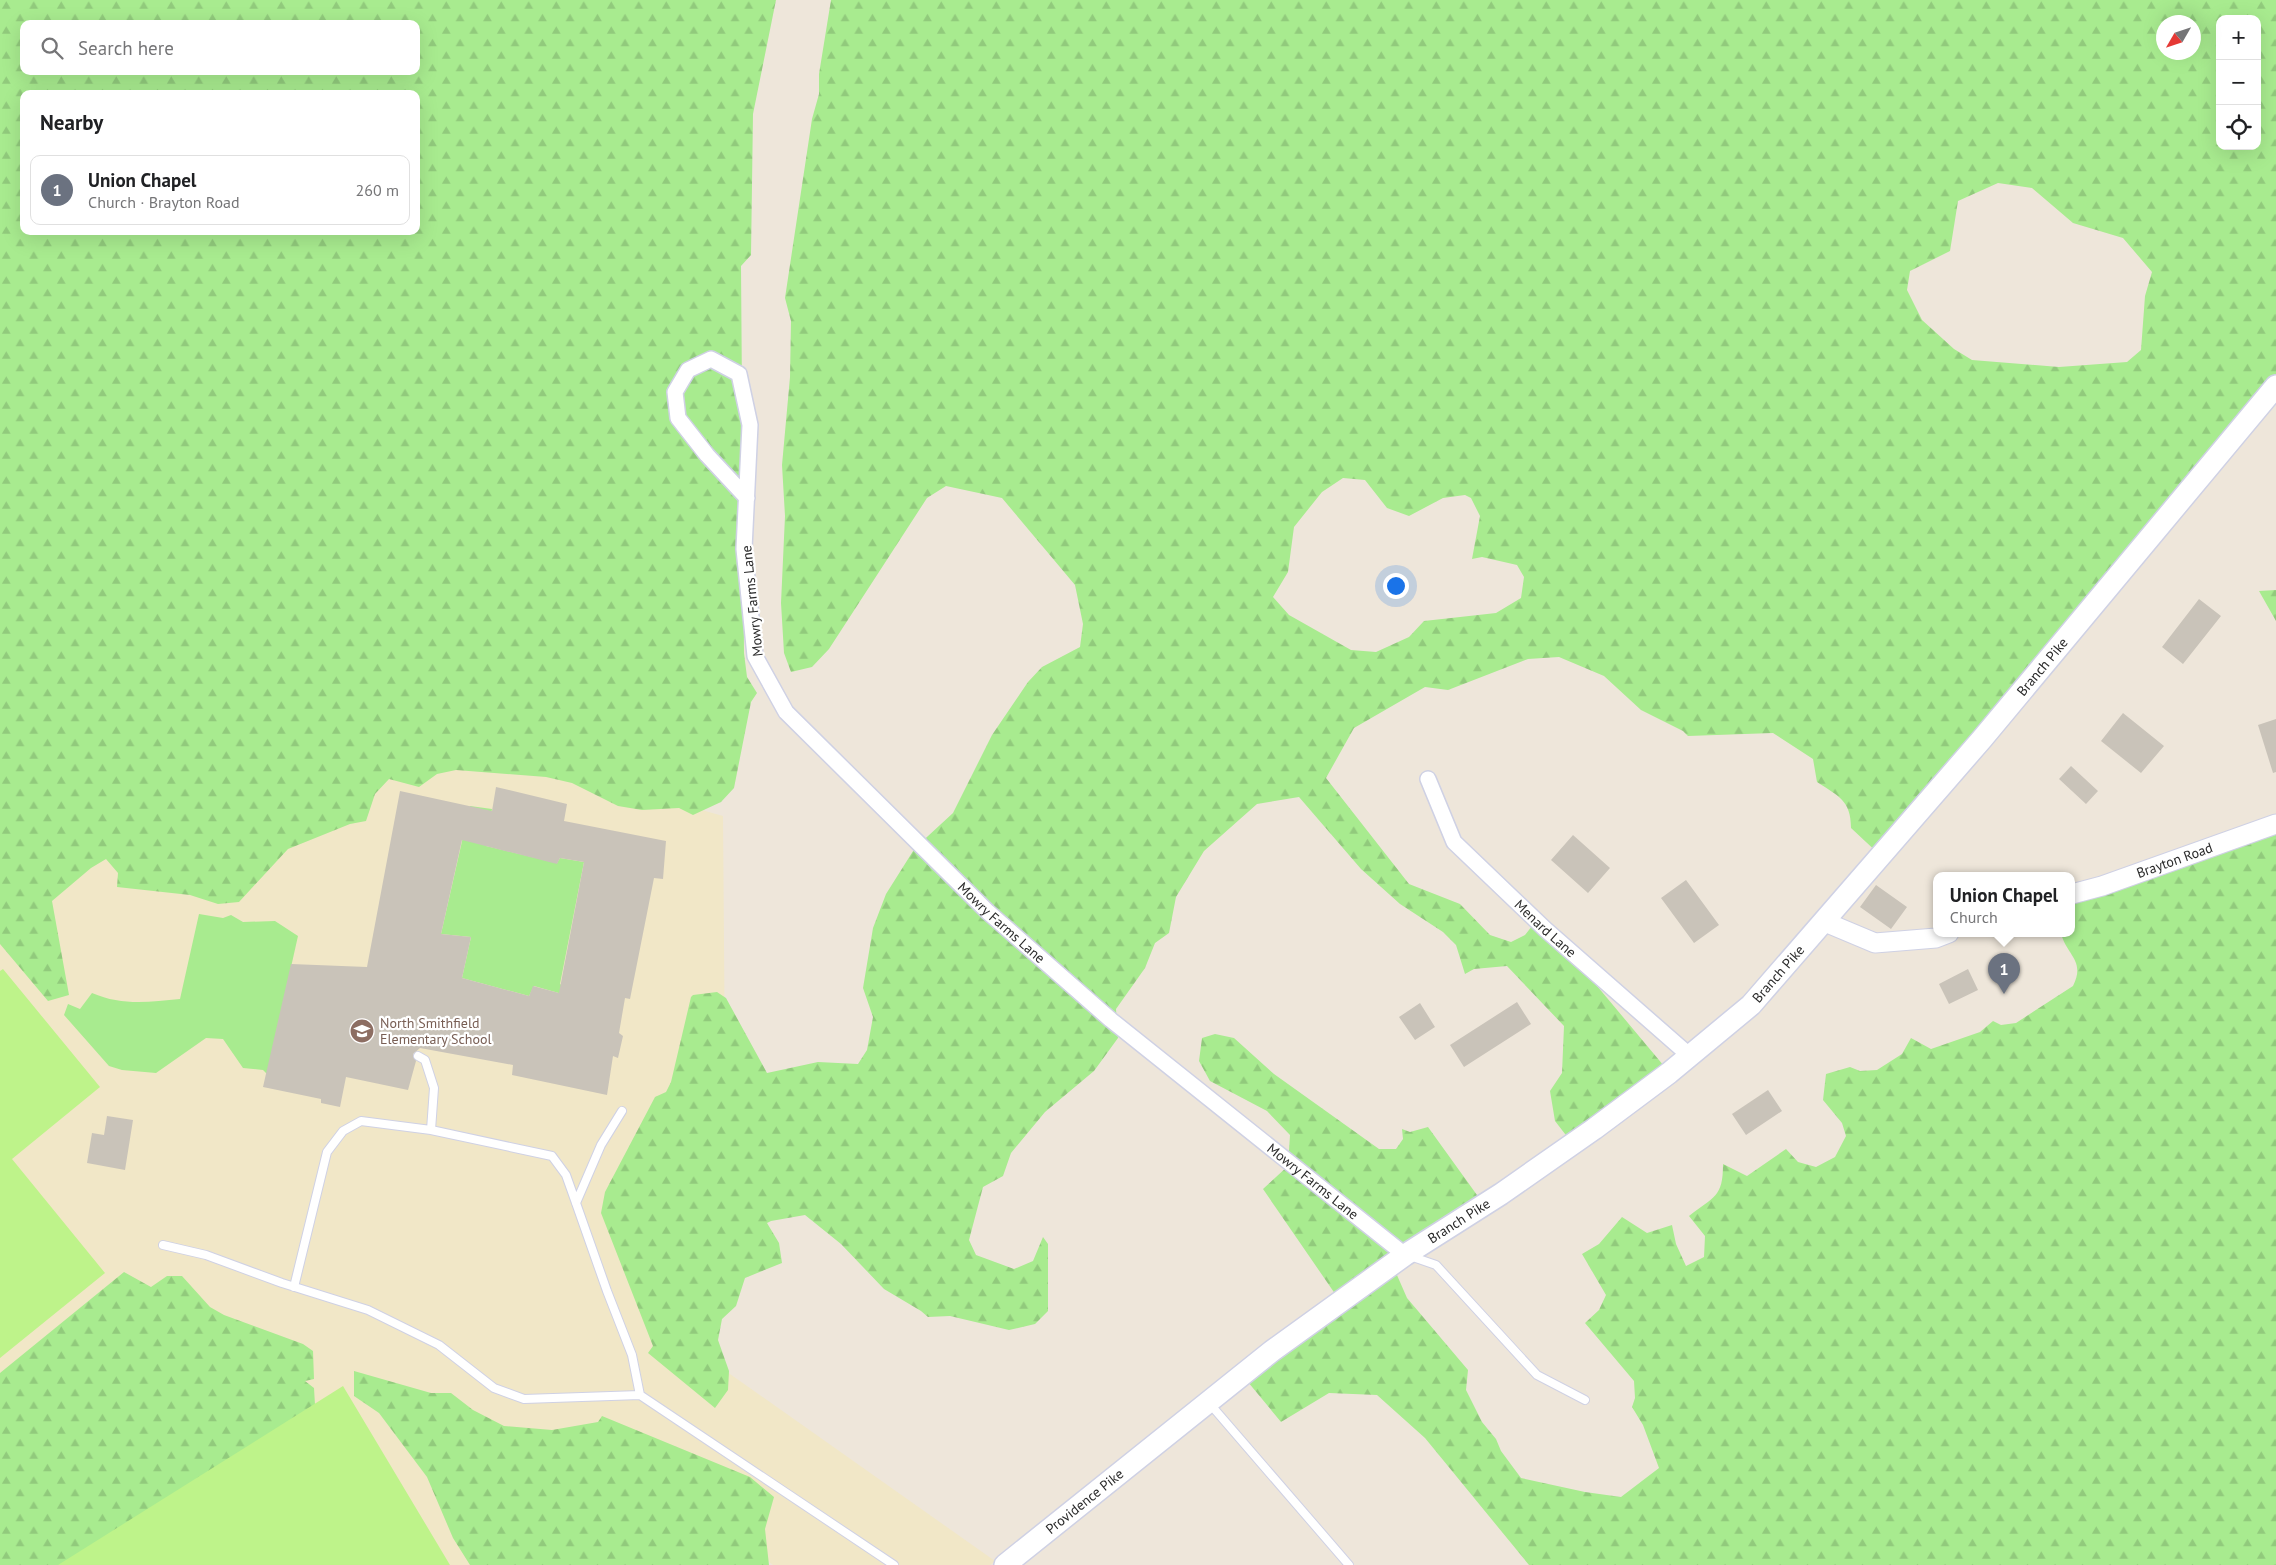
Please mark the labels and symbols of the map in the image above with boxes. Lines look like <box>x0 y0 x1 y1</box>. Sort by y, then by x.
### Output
north arrow <box>2156 15 2201 60</box>
street label: Mowry Farms Lane <box>737 544 767 658</box>
your location <box>1383 573 1409 599</box>
street label: Branch Pike <box>2013 634 2072 700</box>
street label: Brayton Road <box>2134 838 2215 882</box>
street label: Mowry Farms Lane <box>954 878 1049 967</box>
street label: Menard Lane <box>1511 896 1580 961</box>
street label: Branch Pike <box>1748 941 1808 1006</box>
pin: 1 <box>1988 953 2020 994</box>
place label: North Smithfield Elementary School <box>380 1014 492 1048</box>
school or university icon: North Smithfield Elementary School <box>349 1018 375 1044</box>
street label: Mowry Farms Lane <box>1264 1139 1362 1223</box>
street label: Branch Pike <box>1424 1194 1493 1247</box>
street label: Providence Pike <box>1042 1465 1127 1538</box>

